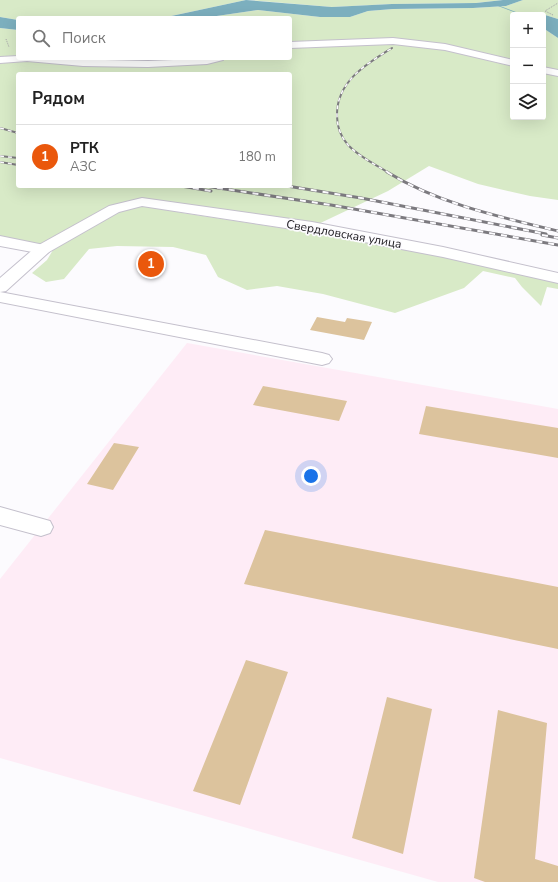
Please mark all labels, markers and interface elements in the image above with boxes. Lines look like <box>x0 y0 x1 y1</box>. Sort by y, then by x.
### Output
map controls <box>510 12 546 120</box>
button: + <box>510 12 546 48</box>
search box <box>16 16 292 60</box>
icon: search <box>30 27 52 49</box>
text: Поиск <box>62 28 106 48</box>
button: − <box>510 48 546 84</box>
button: layers <box>510 84 546 120</box>
text: Рядом <box>32 87 85 110</box>
text: РТК <box>70 138 99 158</box>
text: 1 <box>41 148 49 166</box>
text: 180 m <box>238 148 276 166</box>
text: АЗС <box>70 158 97 176</box>
street label: Свердловская улица <box>285 216 403 252</box>
pin: 1 <box>138 249 164 279</box>
your location <box>301 466 321 486</box>

